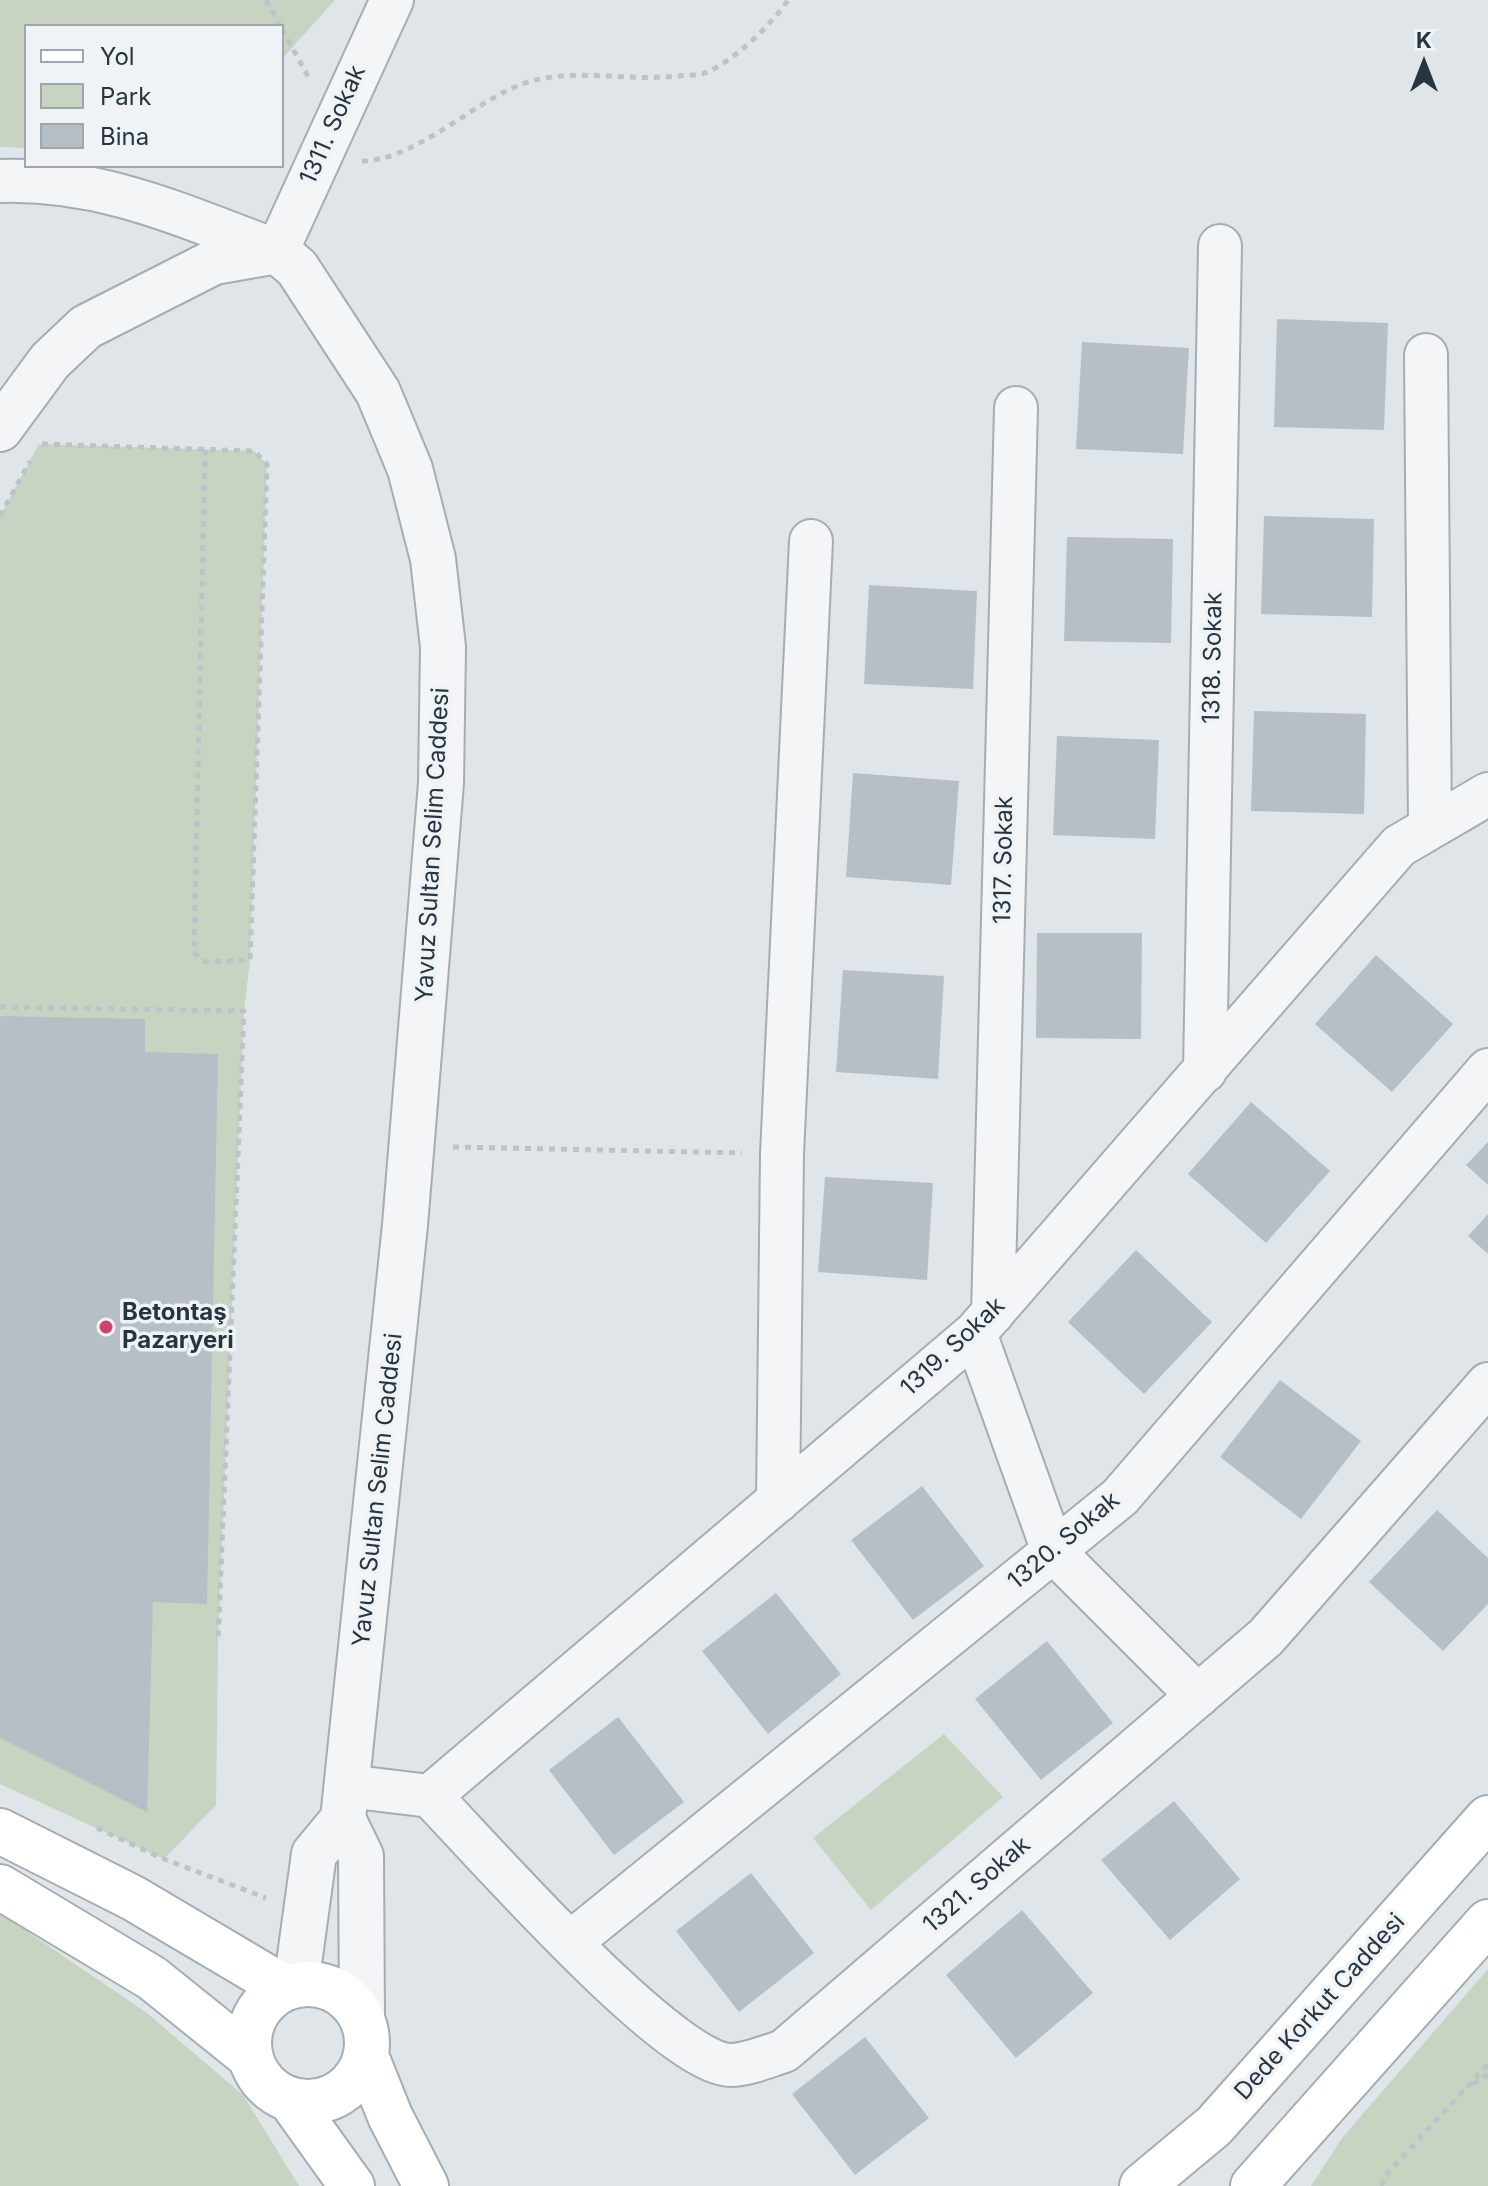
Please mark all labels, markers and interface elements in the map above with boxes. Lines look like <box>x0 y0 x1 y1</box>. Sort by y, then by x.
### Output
legend <box>24 24 284 168</box>
north arrow <box>1384 24 1464 104</box>
text: K <box>1416 27 1432 53</box>
text: Yol <box>100 42 135 71</box>
street label: 1311. Sokak <box>294 61 372 189</box>
text: Park <box>100 82 151 111</box>
text: Bina <box>100 122 149 151</box>
street label: 1318. Sokak <box>1197 592 1229 724</box>
street label: Yavuz Sultan Selim Caddesi <box>410 687 456 1003</box>
street label: 1317. Sokak <box>988 796 1020 924</box>
street label: 1319. Sokak <box>895 1291 1011 1403</box>
place label: Betontaş Pazaryeri <box>122 1299 234 1355</box>
marker: Betontaş Pazaryeri <box>97 1318 115 1336</box>
street label: Yavuz Sultan Selim Caddesi <box>347 1332 409 1648</box>
street label: 1320. Sokak <box>1002 1486 1126 1596</box>
street label: 1321. Sokak <box>918 1831 1036 1939</box>
street label: Dede Korkut Caddesi <box>1229 1908 1411 2106</box>

